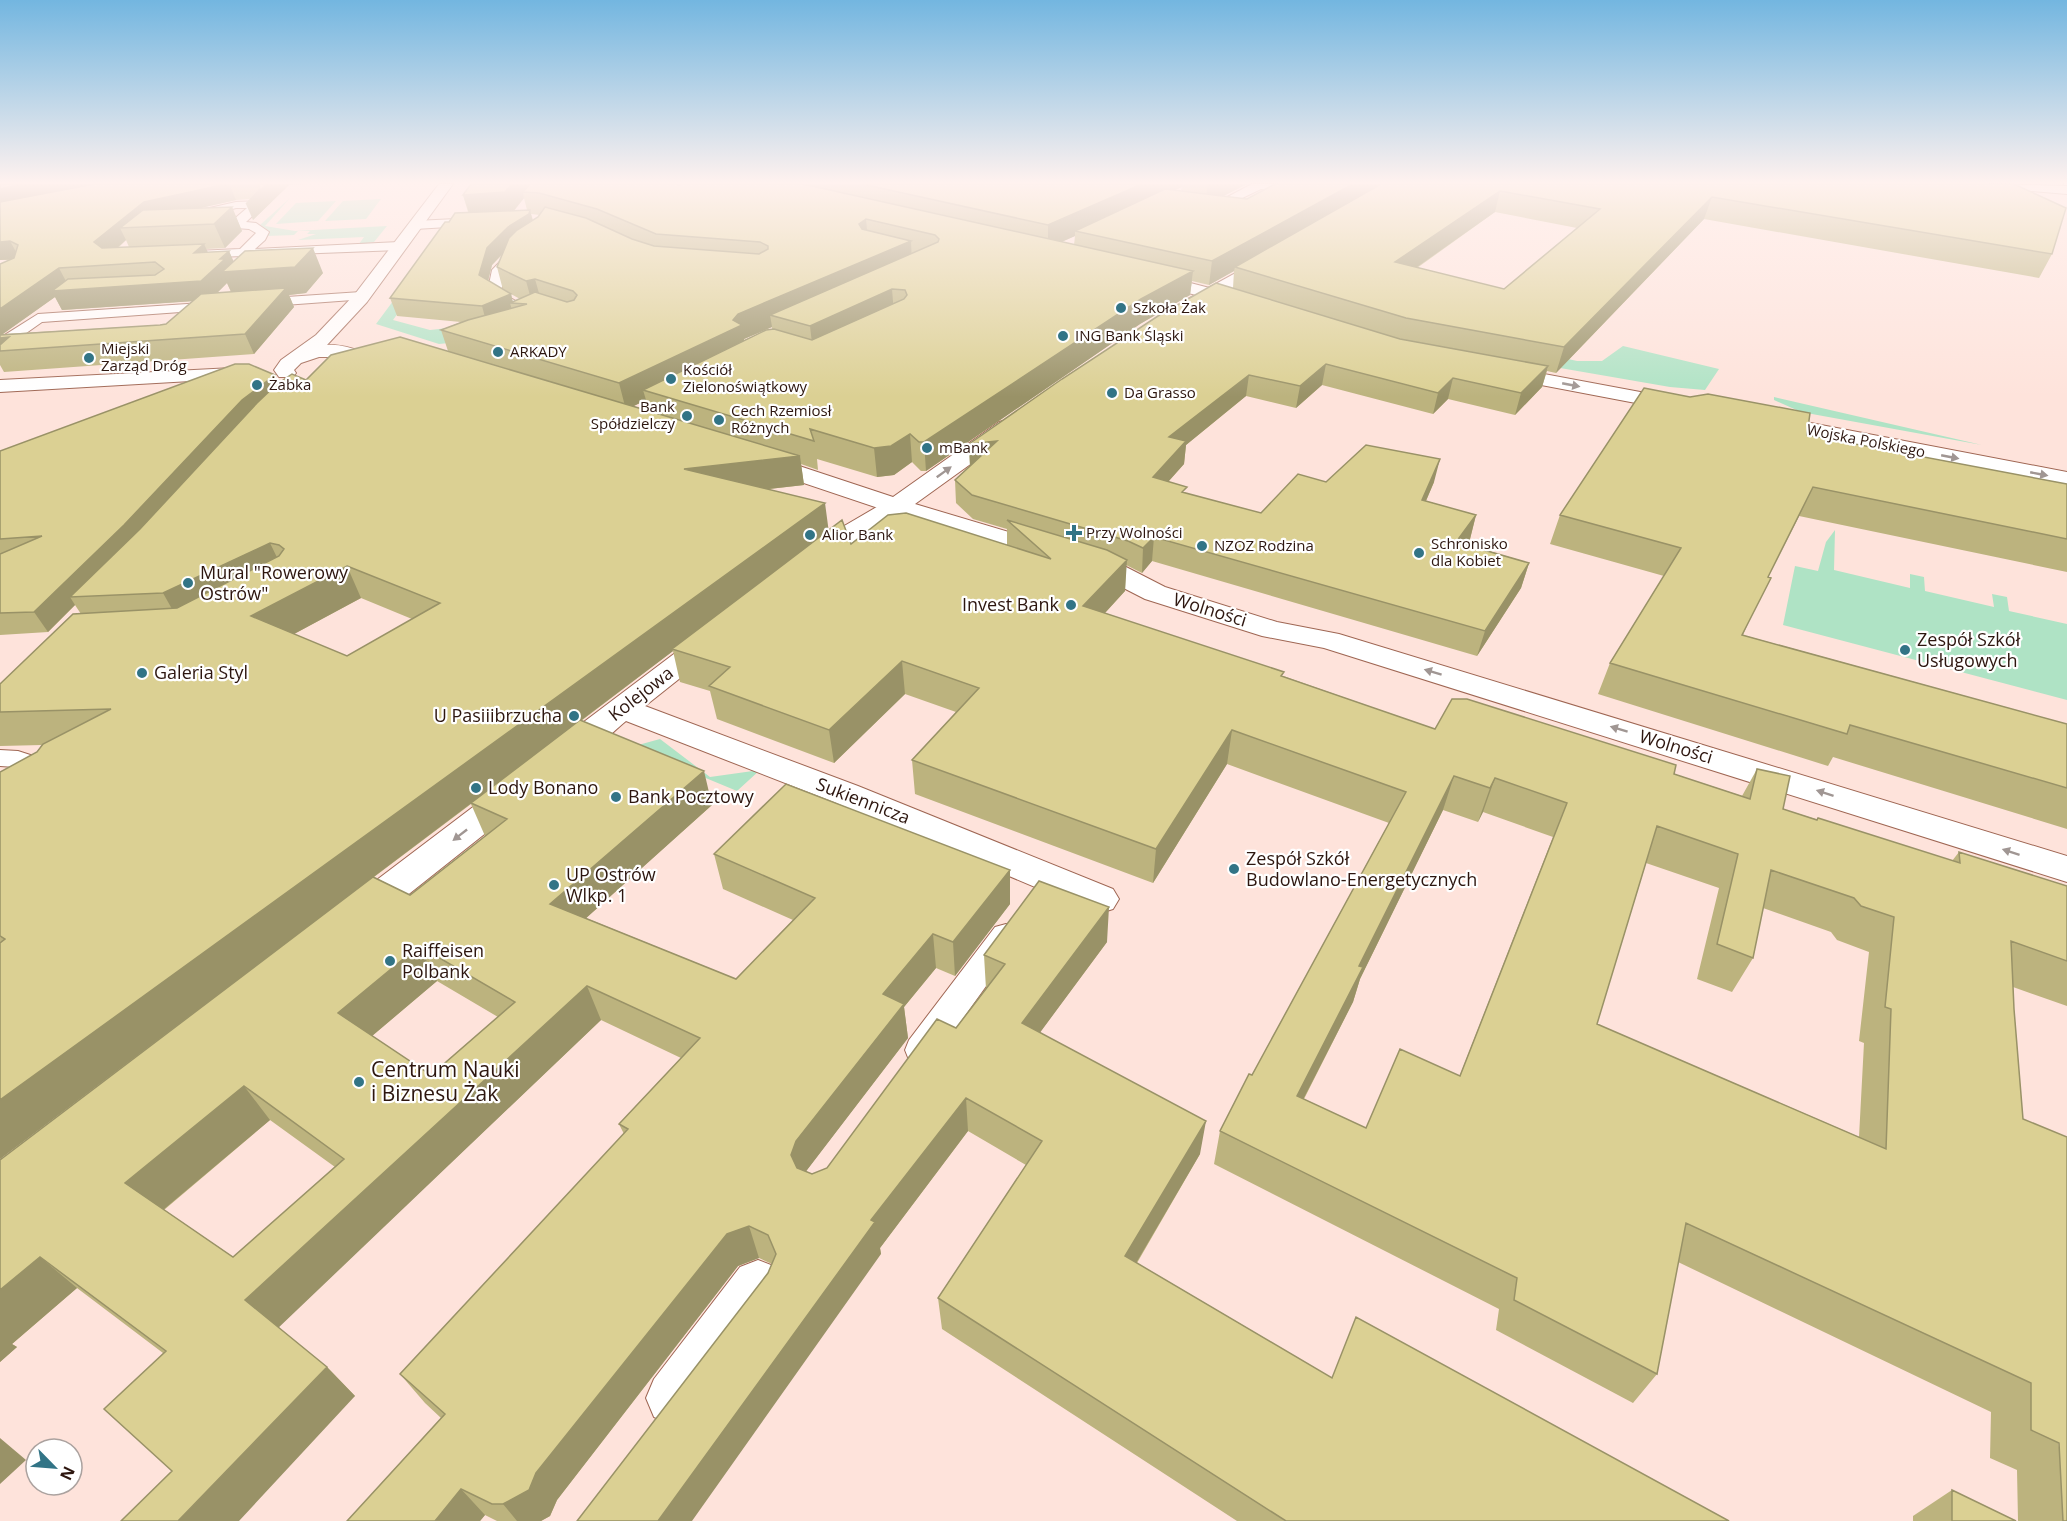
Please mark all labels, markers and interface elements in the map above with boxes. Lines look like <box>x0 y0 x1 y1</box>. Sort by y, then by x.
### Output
place label: Szkoła Żak <box>1133 297 1206 317</box>
marker: Szkoła Żak <box>1114 301 1128 315</box>
place label: ING Bank Śląski <box>1075 325 1183 345</box>
marker: ING Bank Śląski <box>1056 329 1070 343</box>
place label: Miejski Zarząd Dróg <box>101 338 187 375</box>
place label: ARKADY <box>510 341 567 361</box>
marker: ARKADY <box>491 345 505 359</box>
marker: Miejski Zarząd Dróg <box>82 351 96 365</box>
place label: Kościół Zielonoświątkowy <box>683 359 808 396</box>
marker: Kościół Zielonoświątkowy <box>664 372 678 386</box>
place label: Żabka <box>269 374 311 394</box>
marker: Żabka <box>250 378 264 392</box>
one-way arrow <box>1561 381 1580 390</box>
place label: Da Grasso <box>1124 382 1196 402</box>
marker: Da Grasso <box>1105 386 1119 400</box>
place label: Bank Spółdzielczy <box>591 396 675 433</box>
place label: Cech Rzemiosł Różnych <box>731 400 832 437</box>
marker: Bank Spółdzielczy <box>680 409 694 423</box>
marker: Cech Rzemiosł Różnych <box>712 413 726 427</box>
street label: Wojska Polskiego <box>1805 419 1927 461</box>
place label: mBank <box>939 437 988 457</box>
marker: mBank <box>920 441 934 455</box>
one-way arrow <box>1940 453 1959 462</box>
one-way arrow <box>935 466 951 478</box>
one-way arrow <box>2030 470 2049 479</box>
place label: Przy Wolności <box>1086 522 1183 542</box>
place label: Alior Bank <box>822 524 893 544</box>
marker: Przy Wolności <box>1067 526 1081 540</box>
marker: Alior Bank <box>803 528 817 542</box>
place label: Schronisko dla Kobiet <box>1431 533 1508 570</box>
place label: NZOZ Rodzina <box>1214 535 1314 555</box>
marker: NZOZ Rodzina <box>1195 539 1209 553</box>
marker: Schronisko dla Kobiet <box>1412 546 1426 560</box>
place label: Mural "Rowerowy Ostrów" <box>200 560 349 605</box>
marker: Mural "Rowerowy Ostrów" <box>181 576 195 590</box>
street label: Wolności <box>1171 587 1250 632</box>
place label: Invest Bank <box>962 592 1060 616</box>
marker: Invest Bank <box>1064 598 1078 612</box>
place label: Zespół Szkół Usługowych <box>1917 627 2021 672</box>
marker: Zespół Szkół Usługowych <box>1898 643 1912 657</box>
place label: Galeria Styl <box>154 660 248 684</box>
street label: Kolejowa <box>603 660 678 726</box>
marker: Galeria Styl <box>135 666 149 680</box>
one-way arrow <box>1424 666 1442 676</box>
place label: U Pasiiibrzucha <box>434 703 562 727</box>
marker: U Pasiiibrzucha <box>567 709 581 723</box>
one-way arrow <box>1610 724 1628 733</box>
street label: Wolności <box>1637 724 1716 769</box>
street label: Sukiennicza <box>813 771 914 829</box>
place label: Lody Bonano <box>488 775 598 799</box>
marker: Lody Bonano <box>469 781 483 795</box>
place label: Bank Pocztowy <box>628 784 755 808</box>
one-way arrow <box>1816 788 1834 797</box>
marker: Bank Pocztowy <box>609 790 623 804</box>
one-way arrow <box>453 829 468 841</box>
place label: Zespół Szkół Budowlano-Energetycznych <box>1246 846 1477 891</box>
one-way arrow <box>2002 846 2020 856</box>
place label: UP Ostrów Wlkp. 1 <box>566 862 656 907</box>
marker: Zespół Szkół Budowlano-Energetycznych <box>1227 862 1241 876</box>
marker: UP Ostrów Wlkp. 1 <box>547 878 561 892</box>
place label: Raiffeisen Polbank <box>402 938 484 983</box>
marker: Raiffeisen Polbank <box>383 954 397 968</box>
place label: Centrum Nauki i Biznesu Żak <box>371 1055 519 1107</box>
marker: Centrum Nauki i Biznesu Żak <box>352 1075 366 1089</box>
north arrow <box>24 1437 84 1497</box>
text: N <box>55 1463 80 1484</box>

